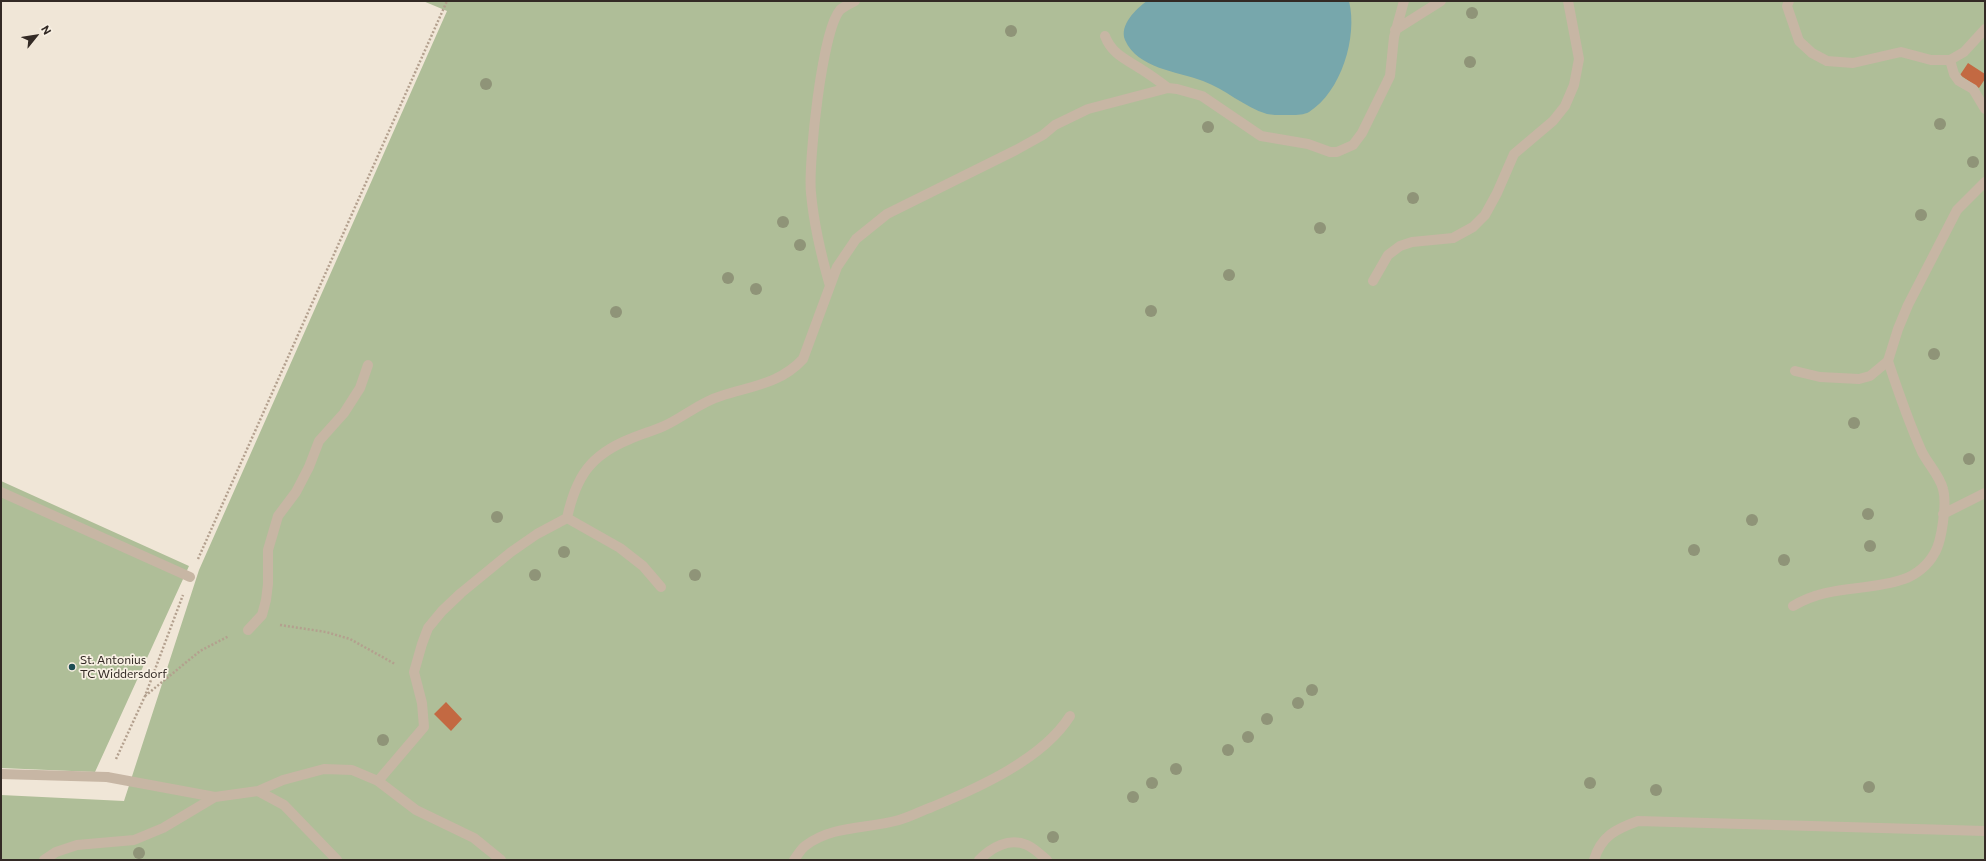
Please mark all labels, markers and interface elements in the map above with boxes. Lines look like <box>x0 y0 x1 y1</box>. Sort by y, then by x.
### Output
north arrow <box>16 16 56 56</box>
text: N <box>39 23 55 37</box>
place label: St. Antonius TC Widdersdorf <box>80 653 167 681</box>
marker: St. Antonius TC Widdersdorf <box>67 662 77 672</box>

